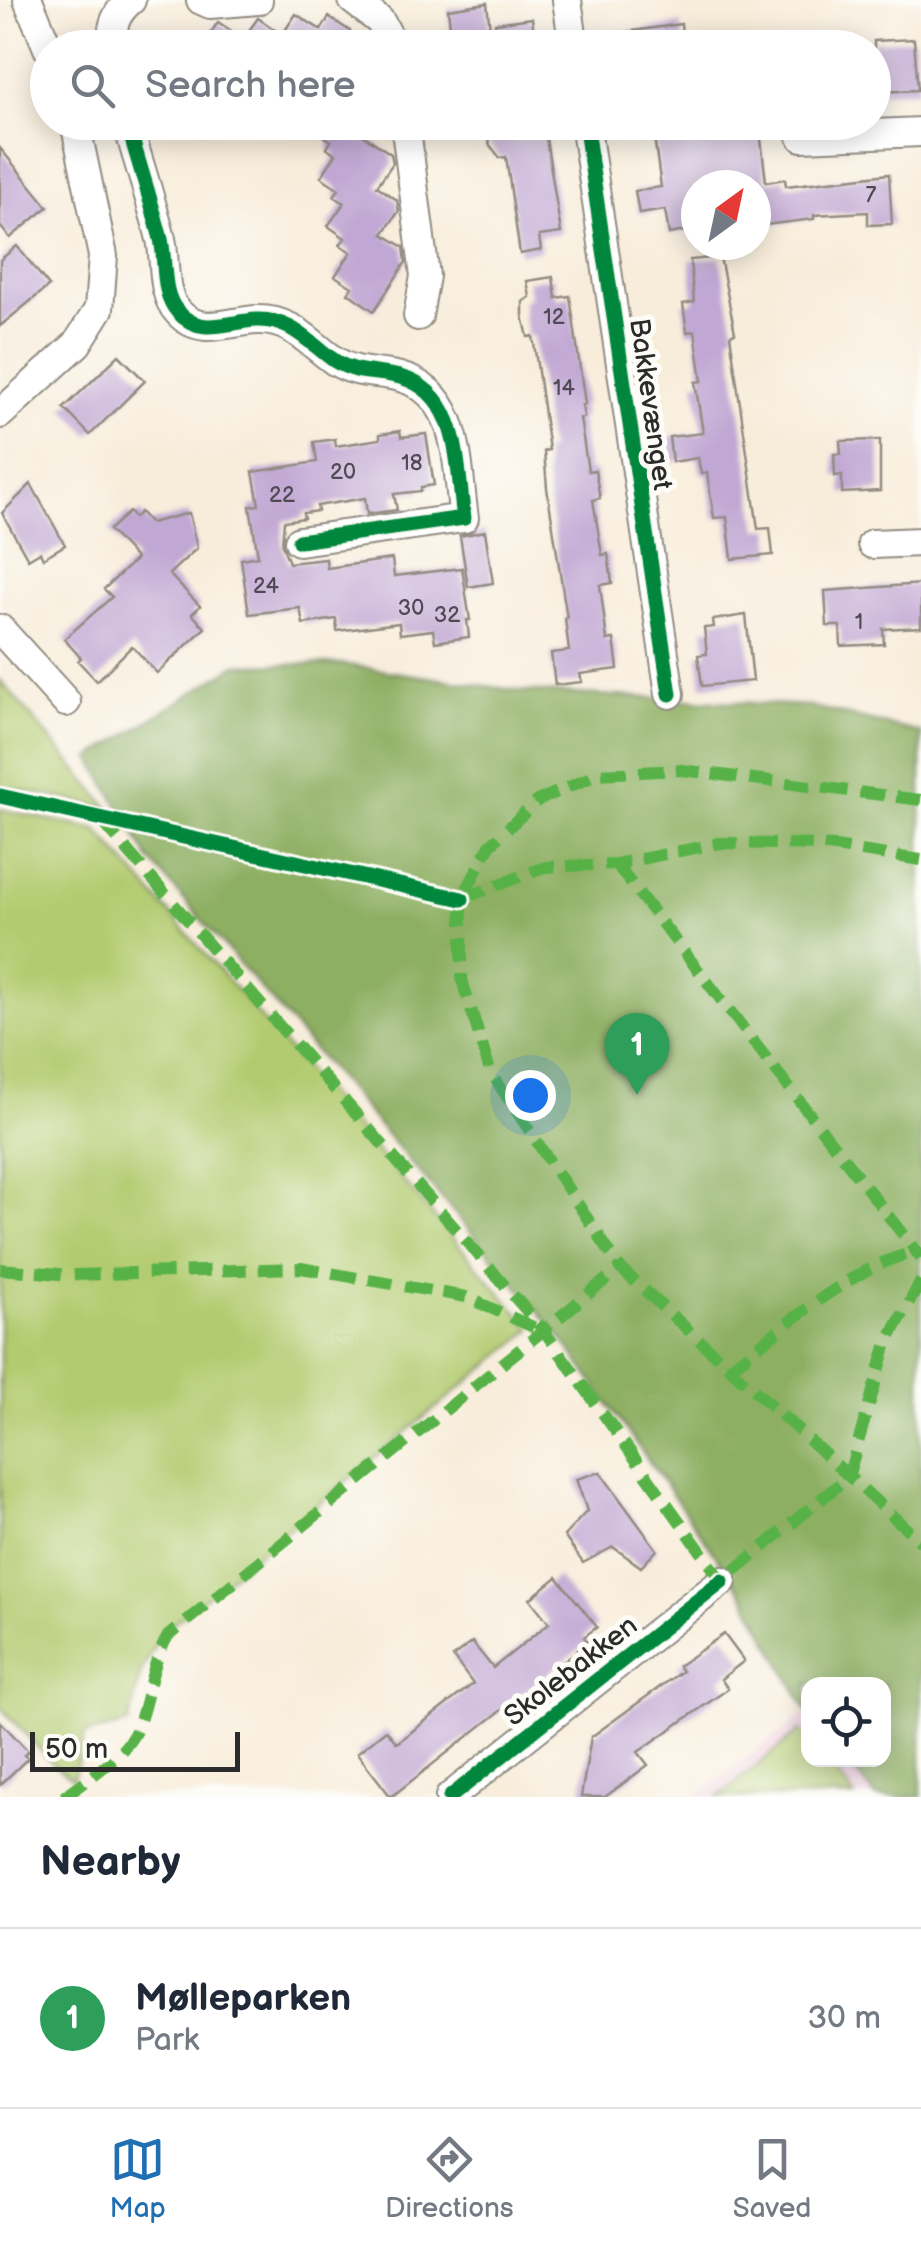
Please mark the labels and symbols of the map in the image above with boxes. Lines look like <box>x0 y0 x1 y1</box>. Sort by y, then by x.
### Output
north arrow <box>681 170 771 260</box>
house number: 7 <box>866 182 877 209</box>
house number: 12 <box>543 304 565 331</box>
street label: Bakkevænget <box>622 316 679 493</box>
house number: 14 <box>553 375 576 402</box>
house number: 18 <box>401 450 423 477</box>
house number: 20 <box>330 459 356 486</box>
house number: 22 <box>269 482 295 509</box>
house number: 24 <box>253 573 280 600</box>
house number: 30 <box>398 595 424 622</box>
house number: 32 <box>434 602 460 629</box>
house number: 1 <box>855 609 863 636</box>
pin: 1 <box>604 1012 670 1095</box>
your location <box>505 1070 556 1121</box>
street label: Skolebakken <box>498 1609 644 1733</box>
scale bar <box>30 1727 240 1772</box>

